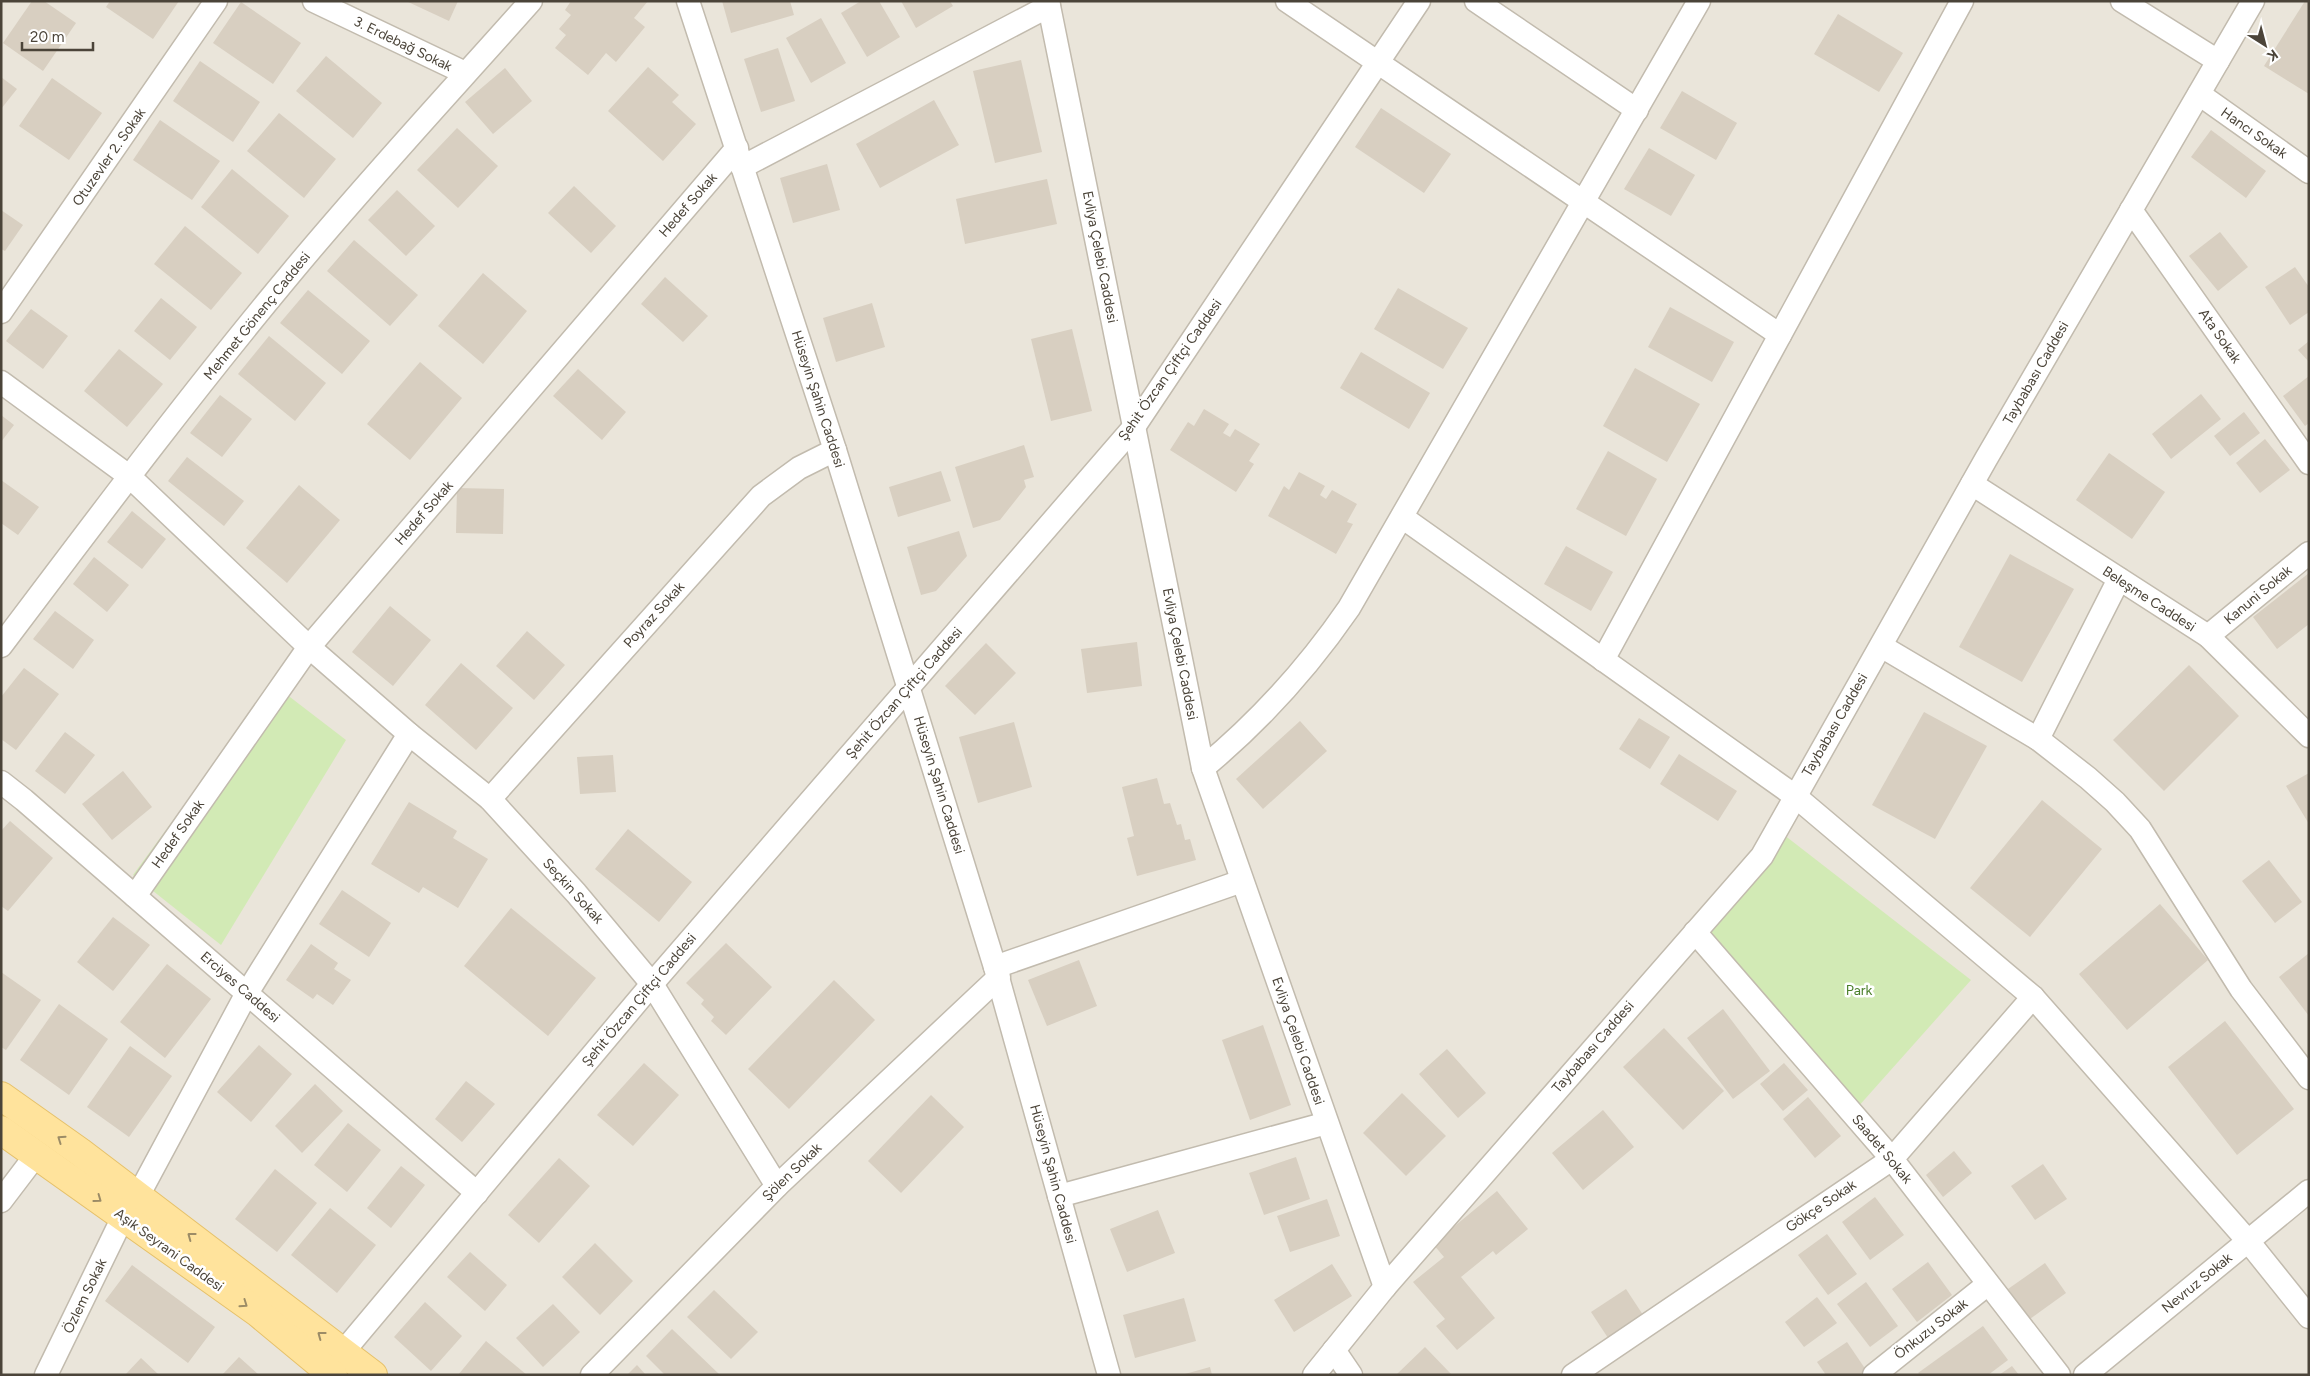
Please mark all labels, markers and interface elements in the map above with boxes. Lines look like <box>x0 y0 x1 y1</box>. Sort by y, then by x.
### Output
street label: 3. Erdebağ Sokak <box>351 13 455 75</box>
scale bar <box>22 20 94 52</box>
north arrow <box>2240 20 2290 70</box>
text: 20 m <box>30 28 64 46</box>
text: K <box>2263 45 2281 65</box>
street label: Otuzevler 2. Sokak <box>69 104 149 209</box>
street label: Hancı Sokak <box>2218 104 2291 162</box>
street label: Hedef Sokak <box>655 169 721 241</box>
street label: Evliya Çelebi Caddesi <box>1079 190 1121 324</box>
street label: Mehmet Gönenç Caddesi <box>200 249 314 383</box>
street label: Şehit Özcan Çiftçi Caddesi <box>1115 296 1225 444</box>
street label: Ata Sokak <box>2195 305 2245 367</box>
street label: Taybabası Caddesi <box>2000 318 2072 428</box>
street label: Hüseyin Şahin Caddesi <box>788 328 848 470</box>
street label: Hedef Sokak <box>391 477 457 549</box>
street label: Kanuni Sokak <box>2221 562 2295 628</box>
street label: Beleşme Caddesi <box>2099 563 2199 635</box>
street label: Poyraz Sokak <box>620 578 688 651</box>
street label: Evliya Çelebi Caddesi <box>1159 587 1201 721</box>
street label: Şehit Özcan Çiftçi Caddesi <box>842 624 966 762</box>
street label: Taybabası Caddesi <box>1799 670 1871 780</box>
street label: Hüseyin Şahin Caddesi <box>910 714 968 856</box>
street label: Hedef Sokak <box>148 796 208 872</box>
street label: Seçkin Sokak <box>539 855 607 927</box>
street label: Şehit Özcan Çiftçi Caddesi <box>578 930 700 1070</box>
street label: Erciyes Caddesi <box>197 948 283 1026</box>
street label: Evliya Çelebi Caddesi <box>1268 975 1328 1107</box>
park label: Park <box>1846 982 1873 999</box>
street label: Taybabası Caddesi <box>1548 998 1638 1096</box>
street label: Hüseyin Şahin Caddesi <box>1026 1103 1080 1245</box>
street label: Saadet Sokak <box>1848 1111 1916 1187</box>
one-way arrow <box>58 1136 67 1145</box>
street label: Şölen Sokak <box>759 1139 825 1205</box>
street label: Gökçe Sokak <box>1783 1176 1860 1236</box>
one-way arrow <box>92 1193 102 1202</box>
street label: Aşık Seyrani Caddesi <box>111 1205 227 1295</box>
one-way arrow <box>187 1233 197 1242</box>
street label: Nevruz Sokak <box>2158 1249 2236 1317</box>
street label: Özlem Sokak <box>60 1256 111 1336</box>
street label: Önkuzu Sokak <box>1891 1295 1971 1363</box>
one-way arrow <box>238 1298 248 1307</box>
one-way arrow <box>318 1332 327 1340</box>

